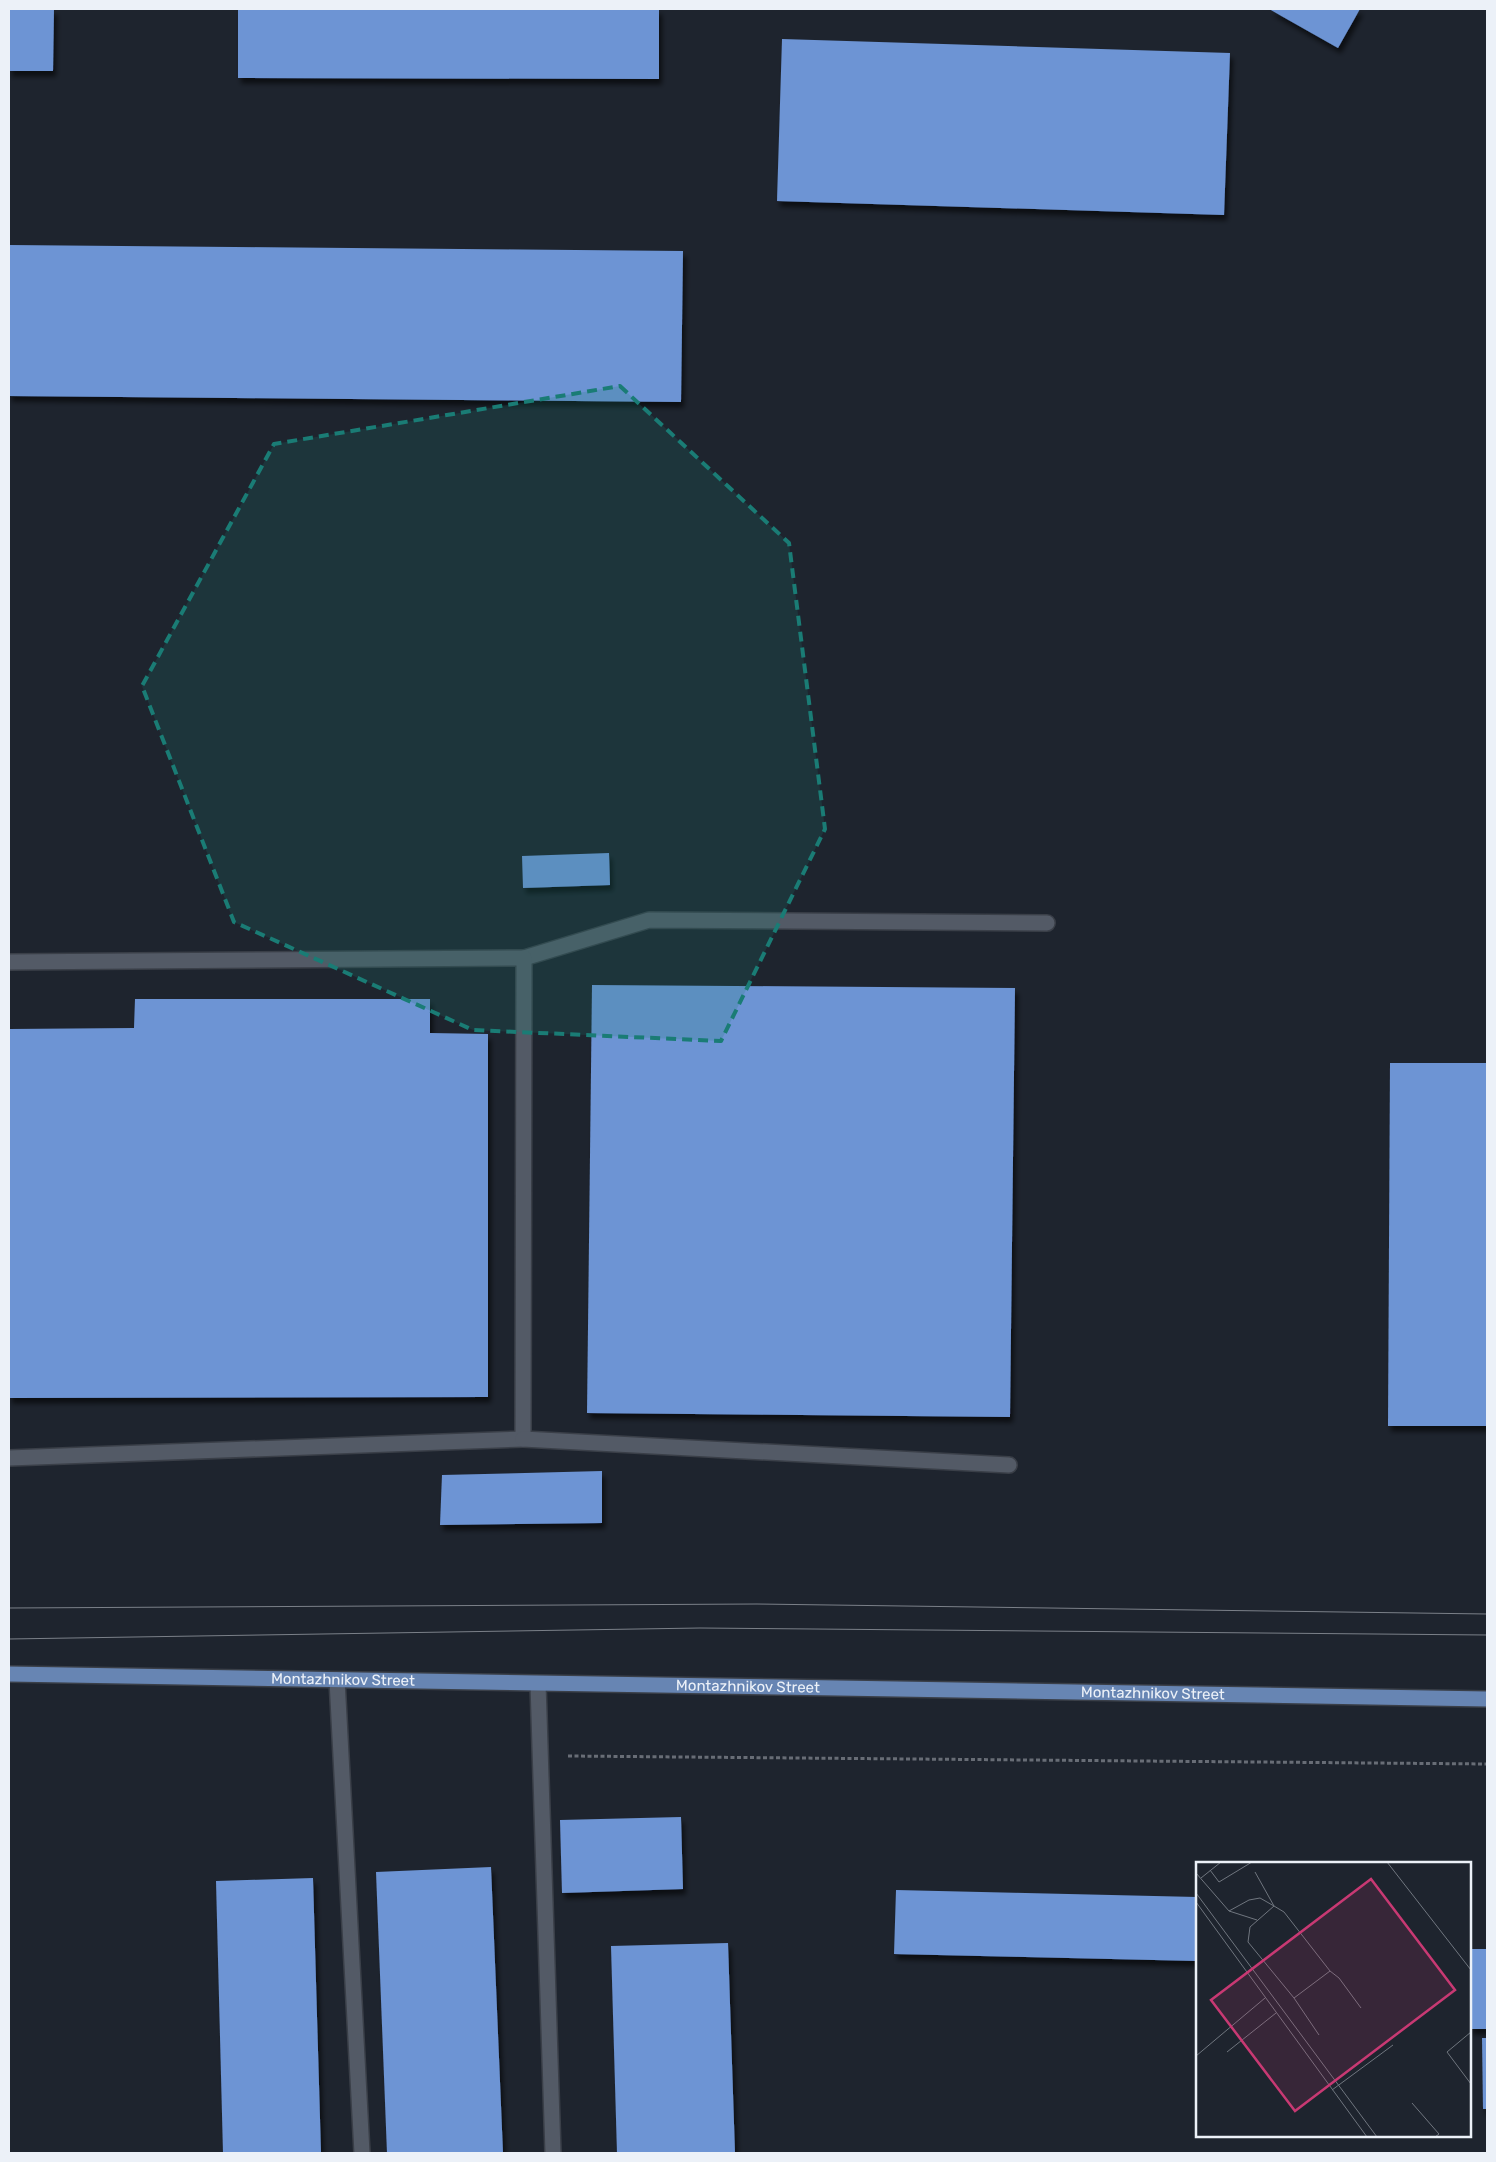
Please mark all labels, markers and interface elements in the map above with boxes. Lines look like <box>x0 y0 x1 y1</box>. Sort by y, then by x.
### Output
street label: Montazhnikov Street <box>271 1669 415 1690</box>
street label: Montazhnikov Street <box>676 1676 820 1697</box>
street label: Montazhnikov Street <box>1081 1683 1225 1704</box>
inset map <box>1196 1862 1471 2137</box>

